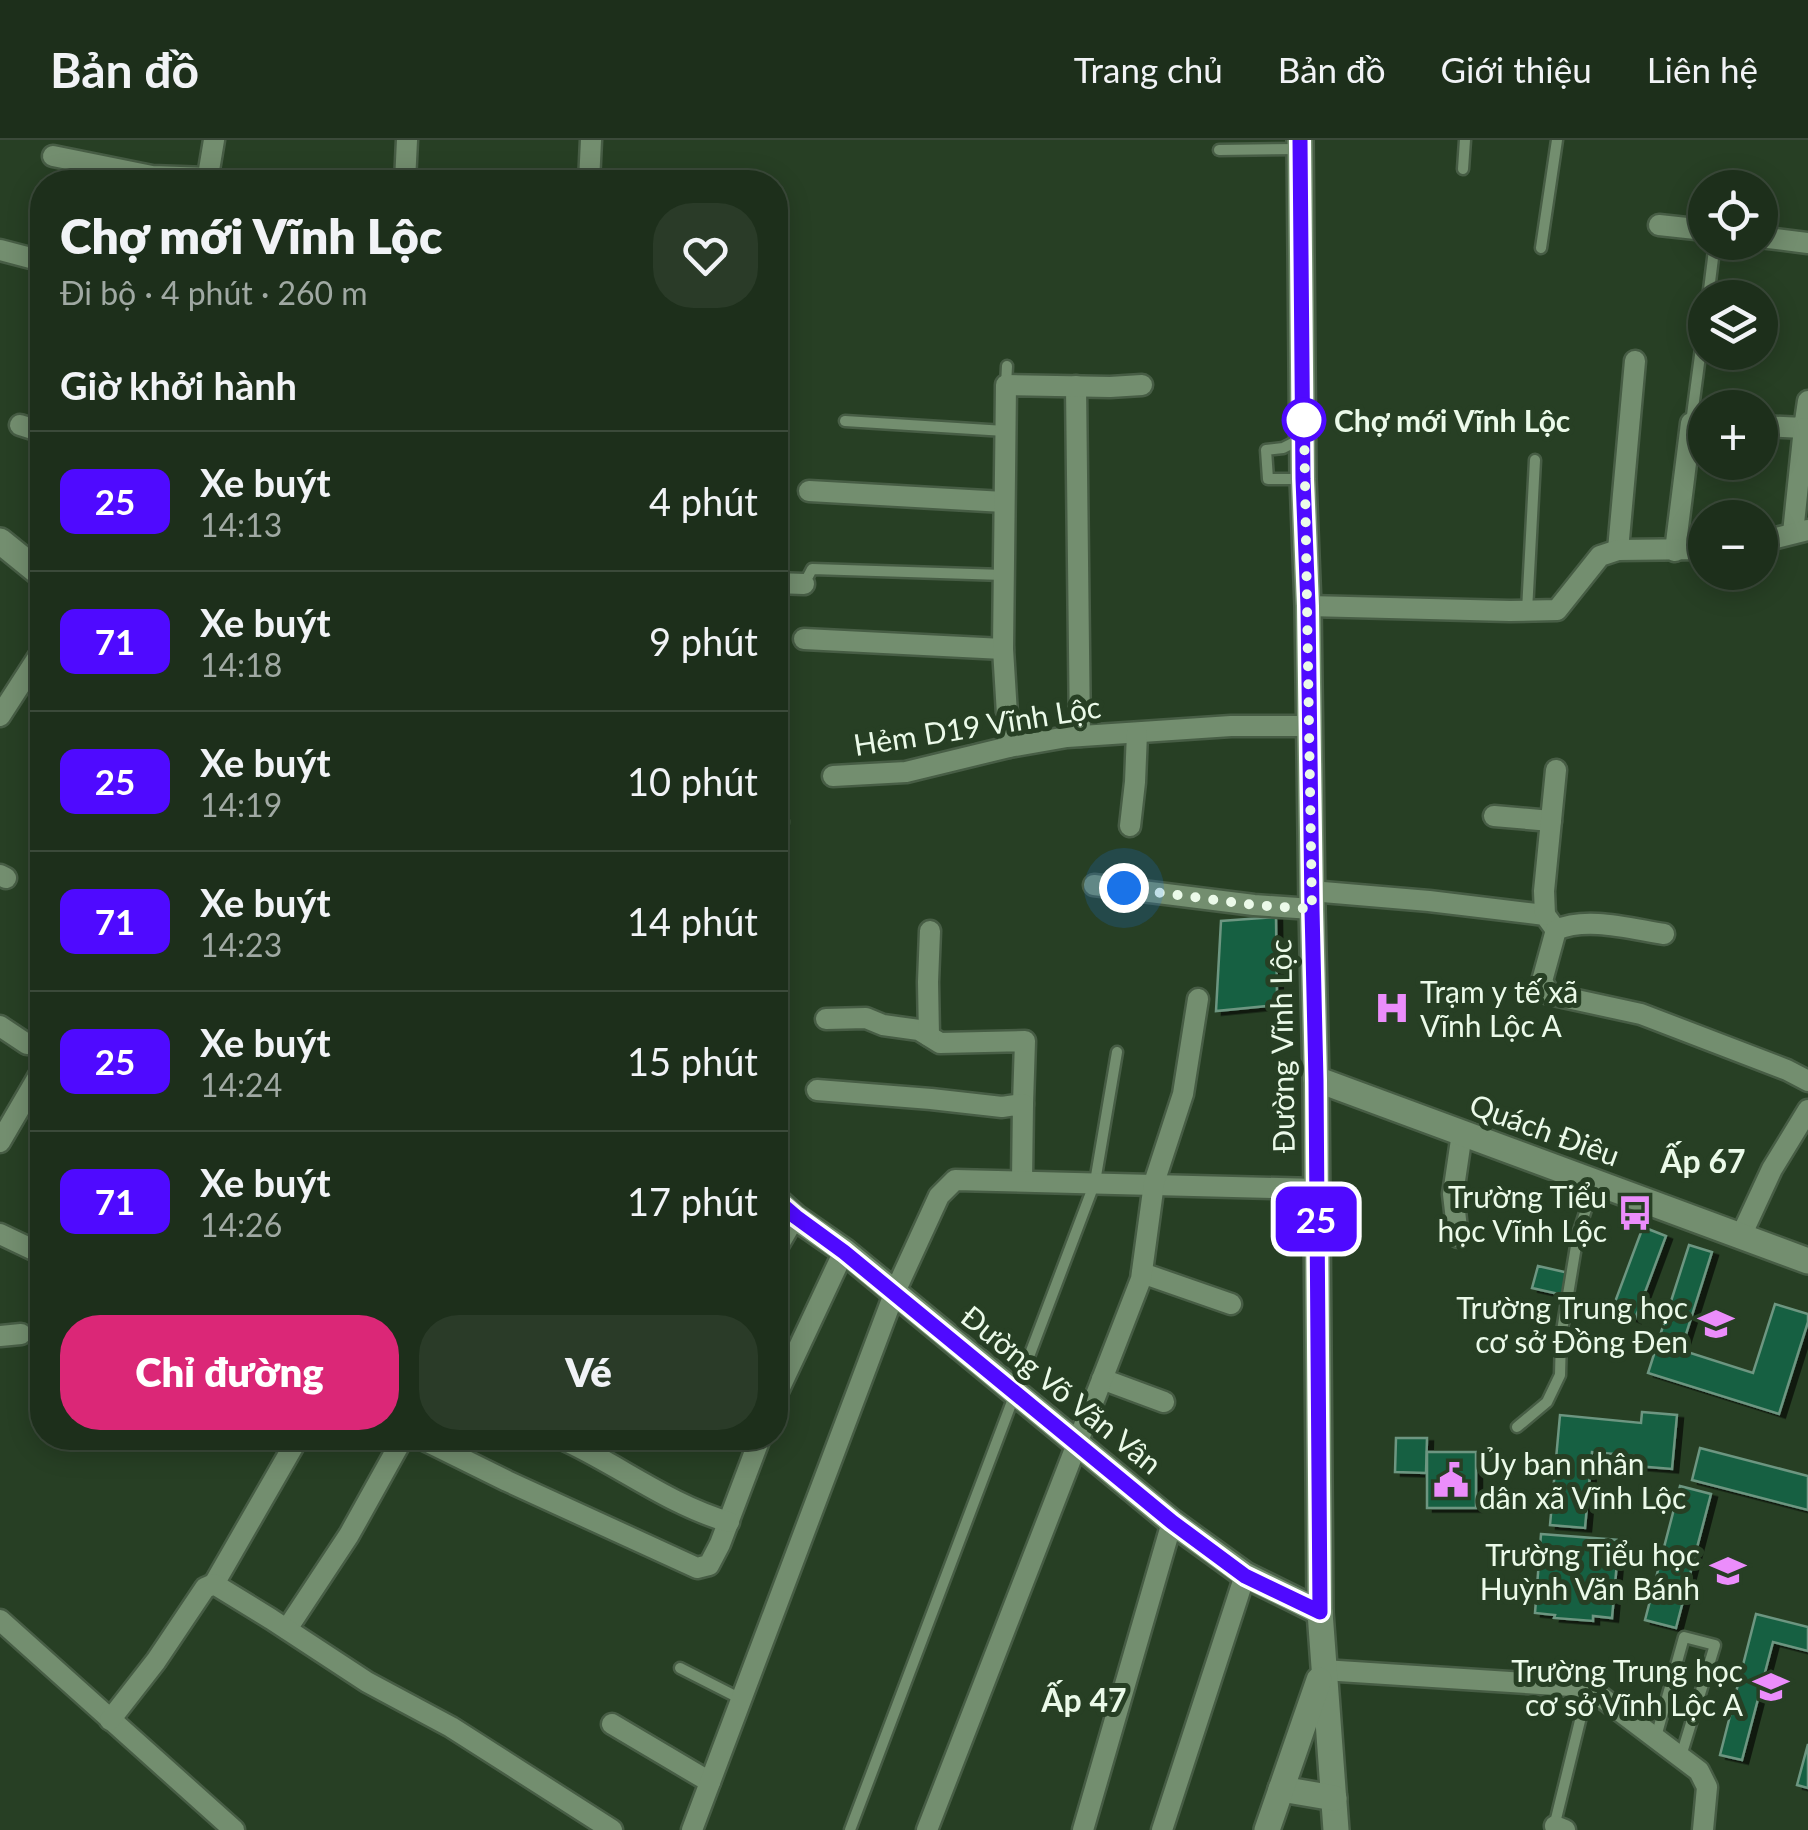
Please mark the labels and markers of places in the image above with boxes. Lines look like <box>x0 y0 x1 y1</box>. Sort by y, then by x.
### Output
marker: Chợ mới Vĩnh Lộc <box>1283 399 1325 441</box>
place label: Chợ mới Vĩnh Lộc <box>1334 402 1570 438</box>
place label: Trạm y tế xã Vĩnh Lộc A <box>1420 973 1578 1043</box>
hospital icon: Trạm y tế xã Vĩnh Lộc A <box>1373 989 1411 1027</box>
place label: Trường Tiểu học Vĩnh Lộc <box>1438 1178 1607 1248</box>
bus stop icon: Trường Tiểu học Vĩnh Lộc <box>1616 1194 1654 1232</box>
place label: Trường Trung học cơ sở Đồng Đen <box>1456 1289 1688 1359</box>
school or university icon: Trường Trung học cơ sở Đồng Đen <box>1697 1305 1735 1343</box>
place label: Ủy ban nhân dân xã Vĩnh Lộc <box>1479 1445 1686 1515</box>
public building icon: Ủy ban nhân dân xã Vĩnh Lộc <box>1432 1461 1470 1499</box>
place label: Trường Tiểu học Huỳnh Văn Bánh <box>1480 1536 1700 1606</box>
school or university icon: Trường Tiểu học Huỳnh Văn Bánh <box>1709 1552 1747 1590</box>
place label: Trường Trung học cơ sở Vĩnh Lộc A <box>1511 1652 1744 1722</box>
school or university icon: Trường Trung học cơ sở Vĩnh Lộc A <box>1752 1668 1790 1706</box>

